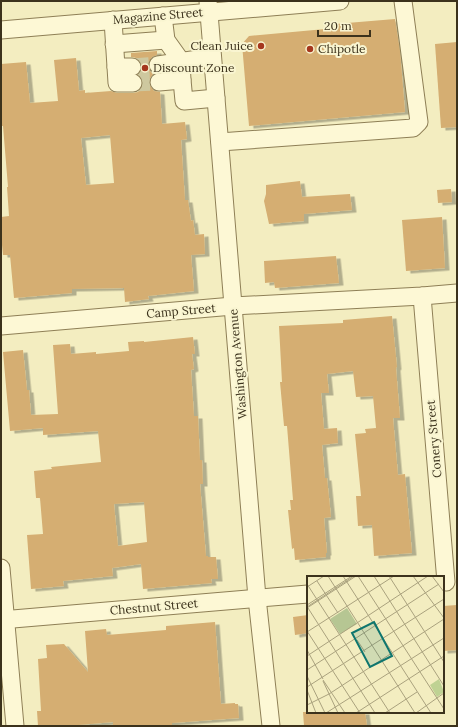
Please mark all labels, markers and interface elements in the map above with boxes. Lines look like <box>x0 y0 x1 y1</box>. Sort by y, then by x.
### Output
street label: Magazine Street <box>112 4 204 27</box>
scale bar <box>318 12 370 38</box>
text: 20 m <box>324 18 352 33</box>
place label: Clean Juice <box>190 38 253 53</box>
marker: Clean Juice <box>256 41 266 51</box>
place label: Chipotle <box>318 41 366 56</box>
marker: Chipotle <box>305 44 315 54</box>
place label: Discount Zone <box>153 60 235 75</box>
marker: Discount Zone <box>140 63 150 73</box>
street label: Camp Street <box>146 300 217 321</box>
street label: Washington Avenue <box>225 308 250 420</box>
street label: Conery Street <box>423 399 444 479</box>
inset map <box>307 576 444 713</box>
street label: Chestnut Street <box>109 595 199 618</box>

